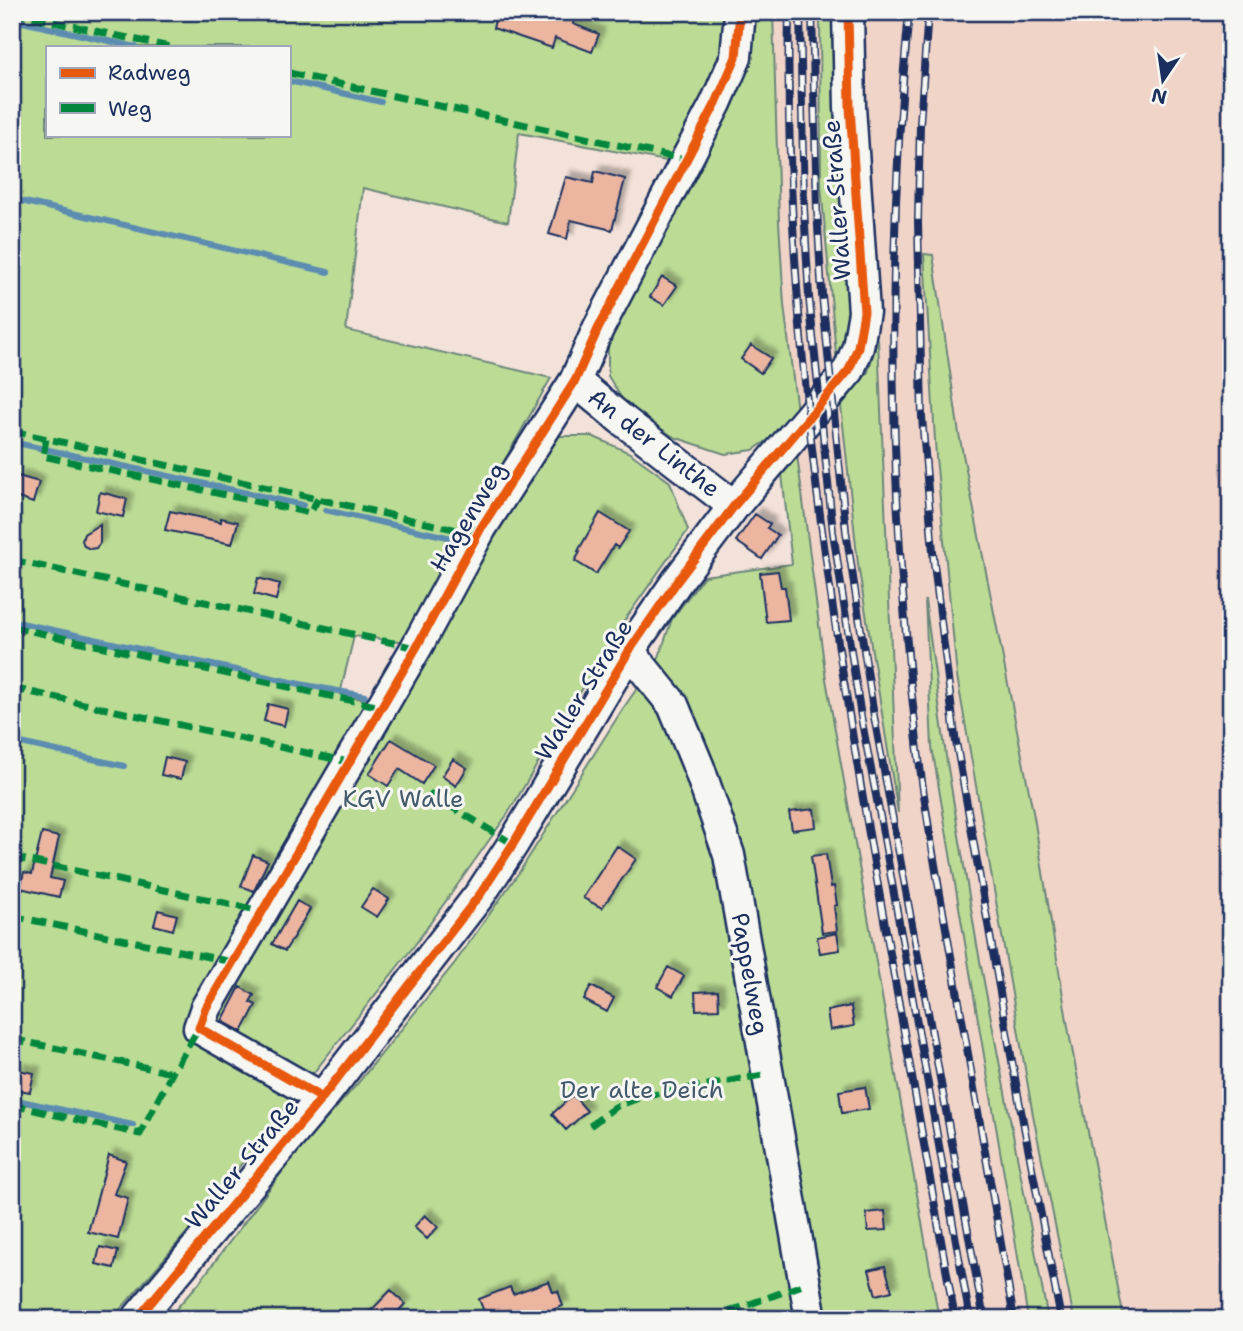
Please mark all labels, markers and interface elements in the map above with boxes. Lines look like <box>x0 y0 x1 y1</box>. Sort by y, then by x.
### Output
legend <box>46 46 290 136</box>
north arrow <box>1128 46 1198 116</box>
text: Radweg <box>108 59 191 87</box>
text: N <box>1149 82 1169 110</box>
text: Weg <box>108 95 152 123</box>
street label: Waller Straße <box>815 119 859 281</box>
street label: An der Linthe <box>581 381 727 505</box>
street label: Hagenweg <box>423 456 513 578</box>
street label: Waller Straße <box>528 613 640 767</box>
park label: KGV Walle <box>342 783 464 815</box>
street label: Pappelweg <box>724 910 776 1038</box>
park label: Der alte Deich <box>560 1074 724 1106</box>
street label: Waller Straße <box>178 1092 306 1236</box>

